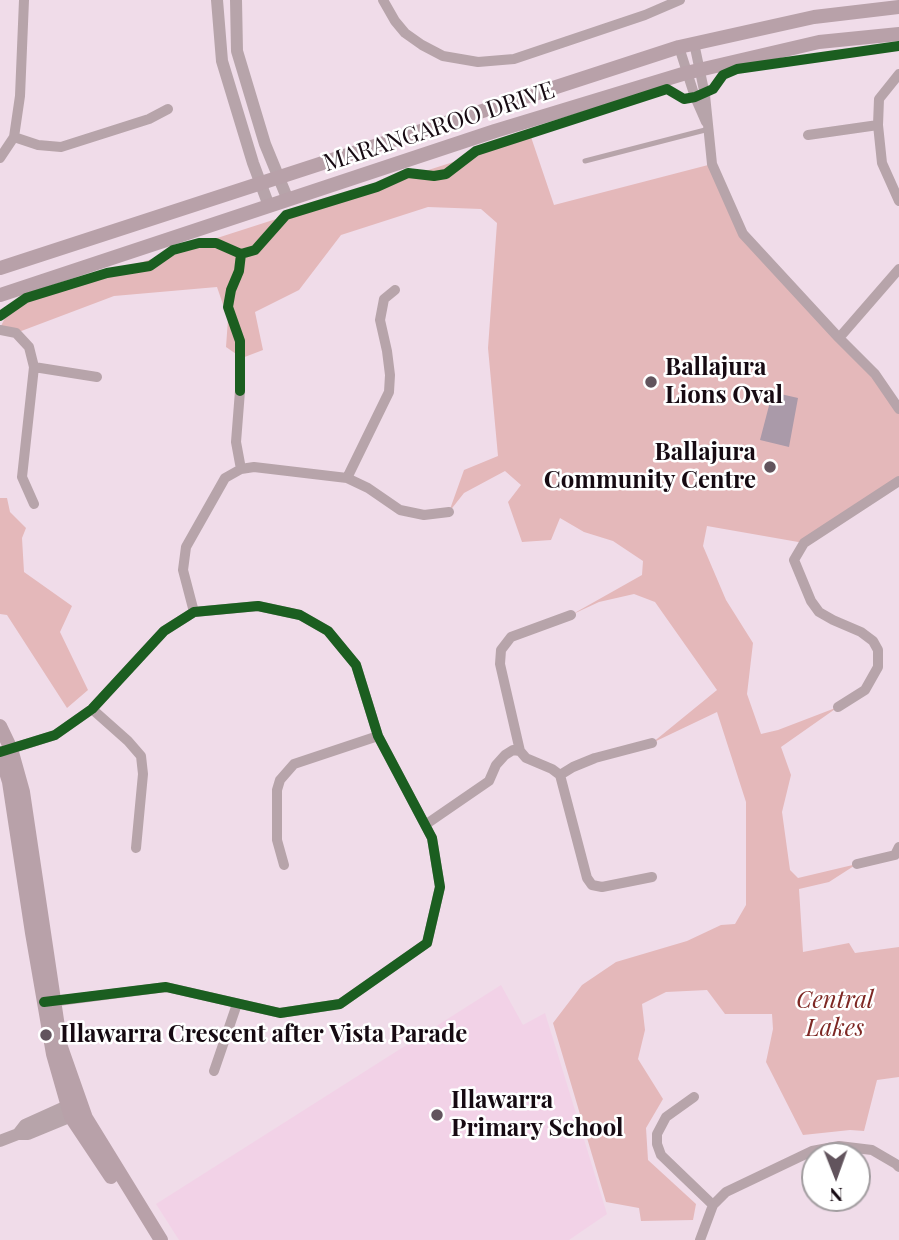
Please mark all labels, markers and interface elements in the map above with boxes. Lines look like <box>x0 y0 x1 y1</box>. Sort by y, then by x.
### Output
street label: MARANGAROO DRIVE <box>320 76 558 178</box>
place label: Ballajura Lions Oval <box>665 354 783 410</box>
marker: Ballajura Lions Oval <box>643 374 659 390</box>
place label: Ballajura Community Centre <box>544 439 756 495</box>
marker: Ballajura Community Centre <box>762 459 778 475</box>
park label: Central Lakes <box>796 987 874 1043</box>
place label: Illawarra Crescent after Vista Parade <box>60 1021 467 1049</box>
marker: Illawarra Crescent after Vista Parade <box>38 1027 54 1043</box>
place label: Illawarra Primary School <box>451 1087 623 1143</box>
marker: Illawarra Primary School <box>429 1107 445 1123</box>
north arrow <box>801 1142 871 1212</box>
text: N <box>829 1183 843 1209</box>

